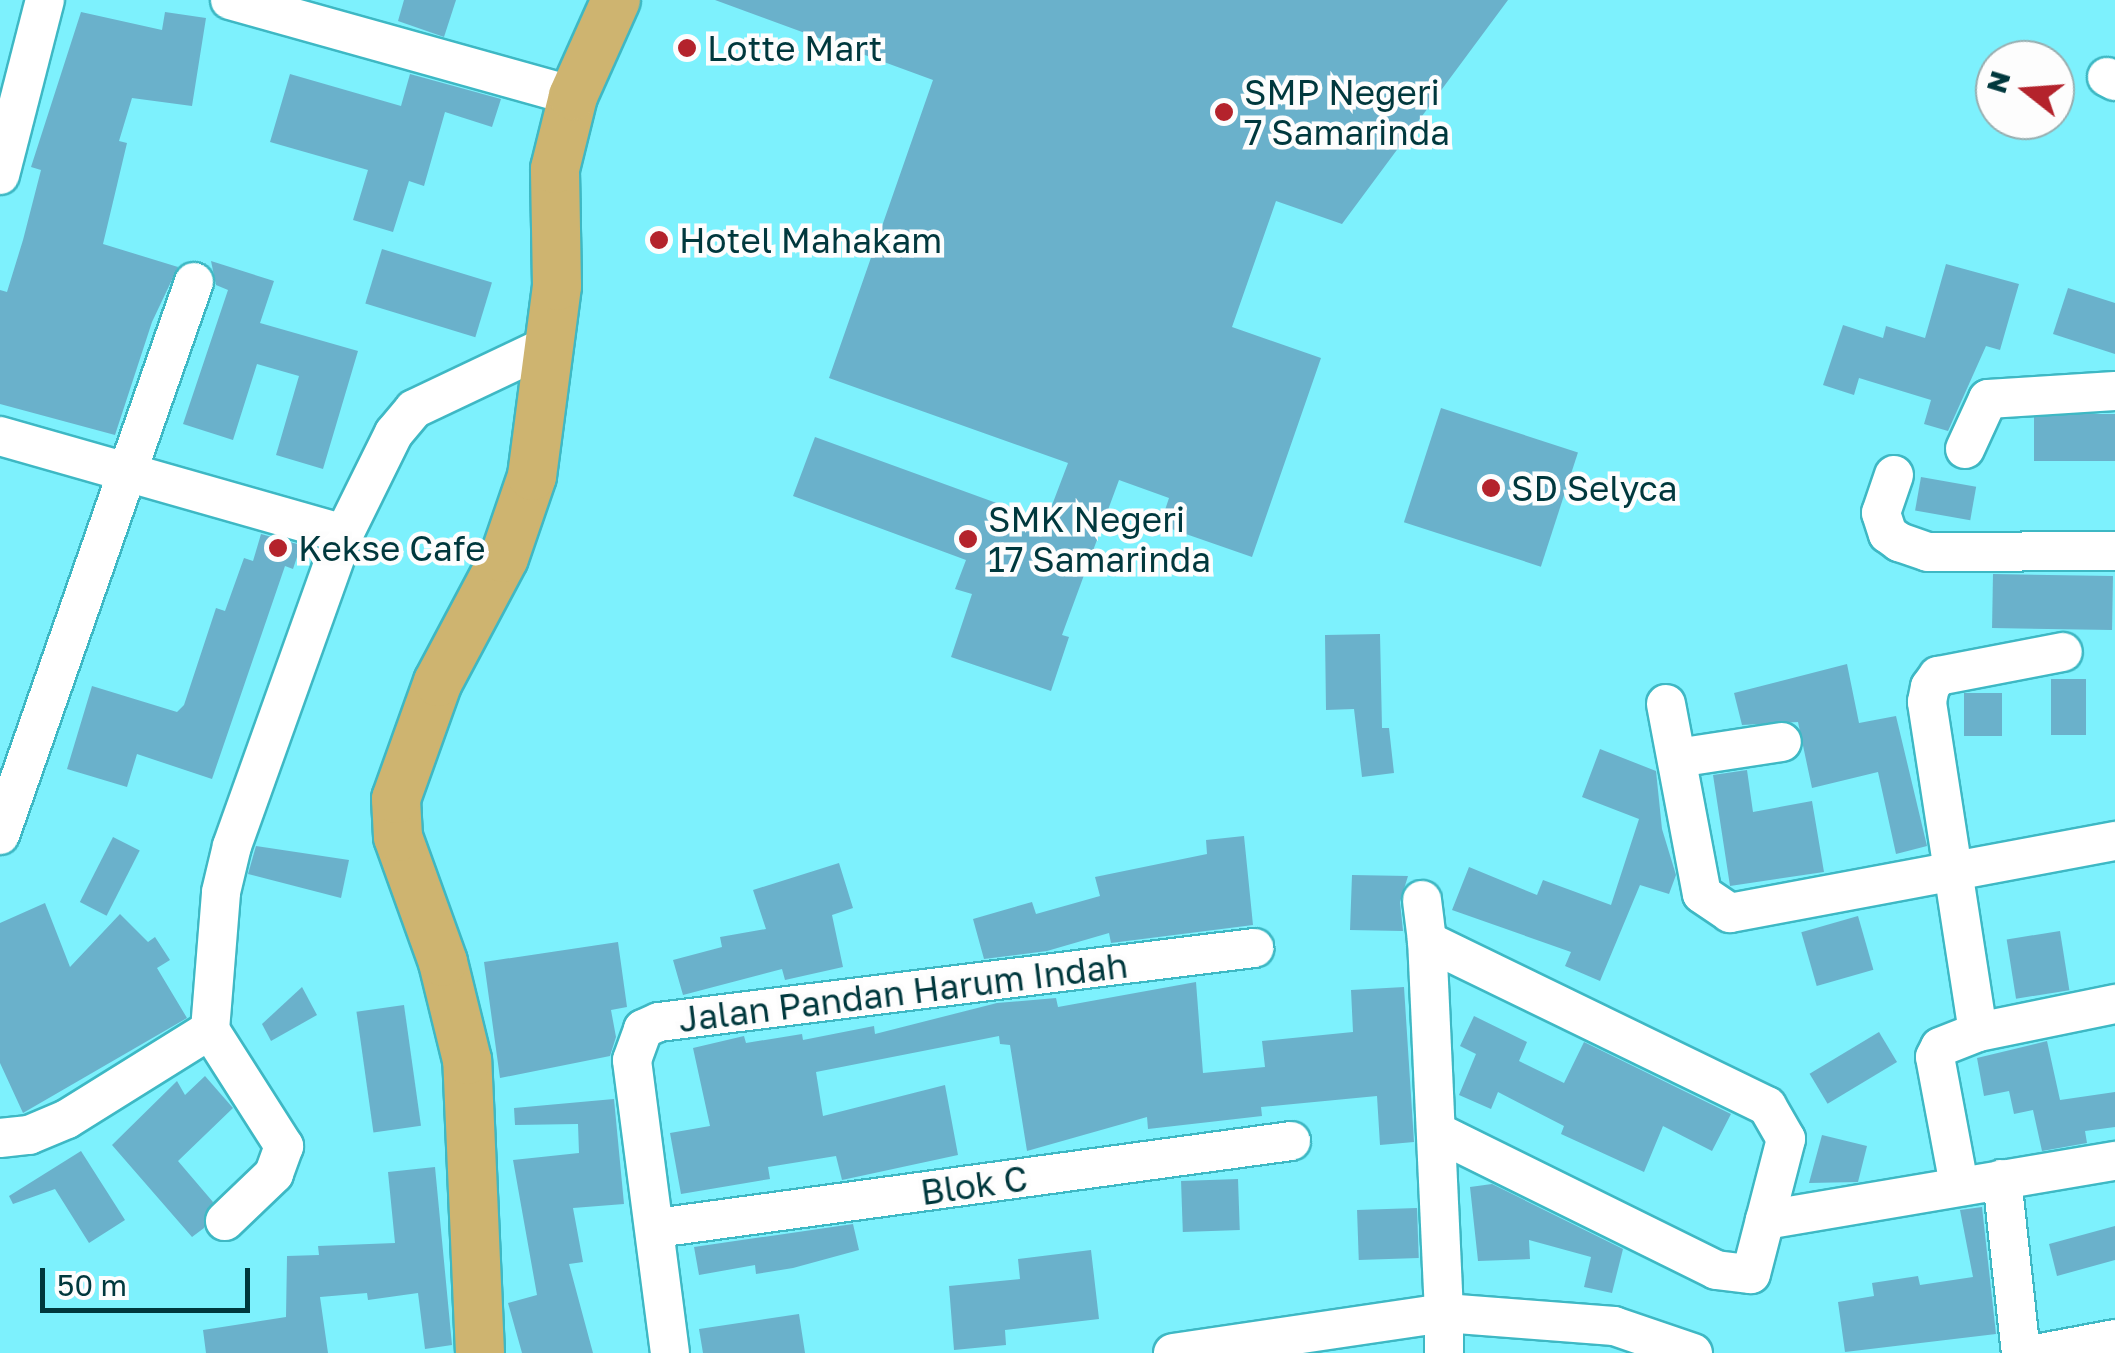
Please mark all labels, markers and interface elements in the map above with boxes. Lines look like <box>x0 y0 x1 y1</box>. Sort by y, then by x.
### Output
place label: Lotte Mart <box>707 27 883 69</box>
marker: Lotte Mart <box>676 37 698 59</box>
north arrow <box>1975 40 2075 140</box>
text: N <box>1979 67 2017 97</box>
place label: SMP Negeri 7 Samarinda <box>1244 71 1450 153</box>
marker: SMP Negeri 7 Samarinda <box>1213 101 1235 123</box>
place label: Hotel Mahakam <box>679 219 942 261</box>
marker: Hotel Mahakam <box>648 229 670 251</box>
place label: SD Selyca <box>1511 467 1678 509</box>
marker: SD Selyca <box>1480 477 1502 499</box>
place label: SMK Negeri 17 Samarinda <box>988 498 1211 580</box>
place label: Kekse Cafe <box>298 527 485 569</box>
marker: SMK Negeri 17 Samarinda <box>957 528 979 550</box>
marker: Kekse Cafe <box>267 537 289 559</box>
street label: Jalan Pandan Harum Indah <box>676 944 1130 1040</box>
street label: Blok C <box>918 1157 1030 1213</box>
scale bar <box>45 1248 255 1310</box>
text: 50 m <box>57 1267 127 1303</box>

